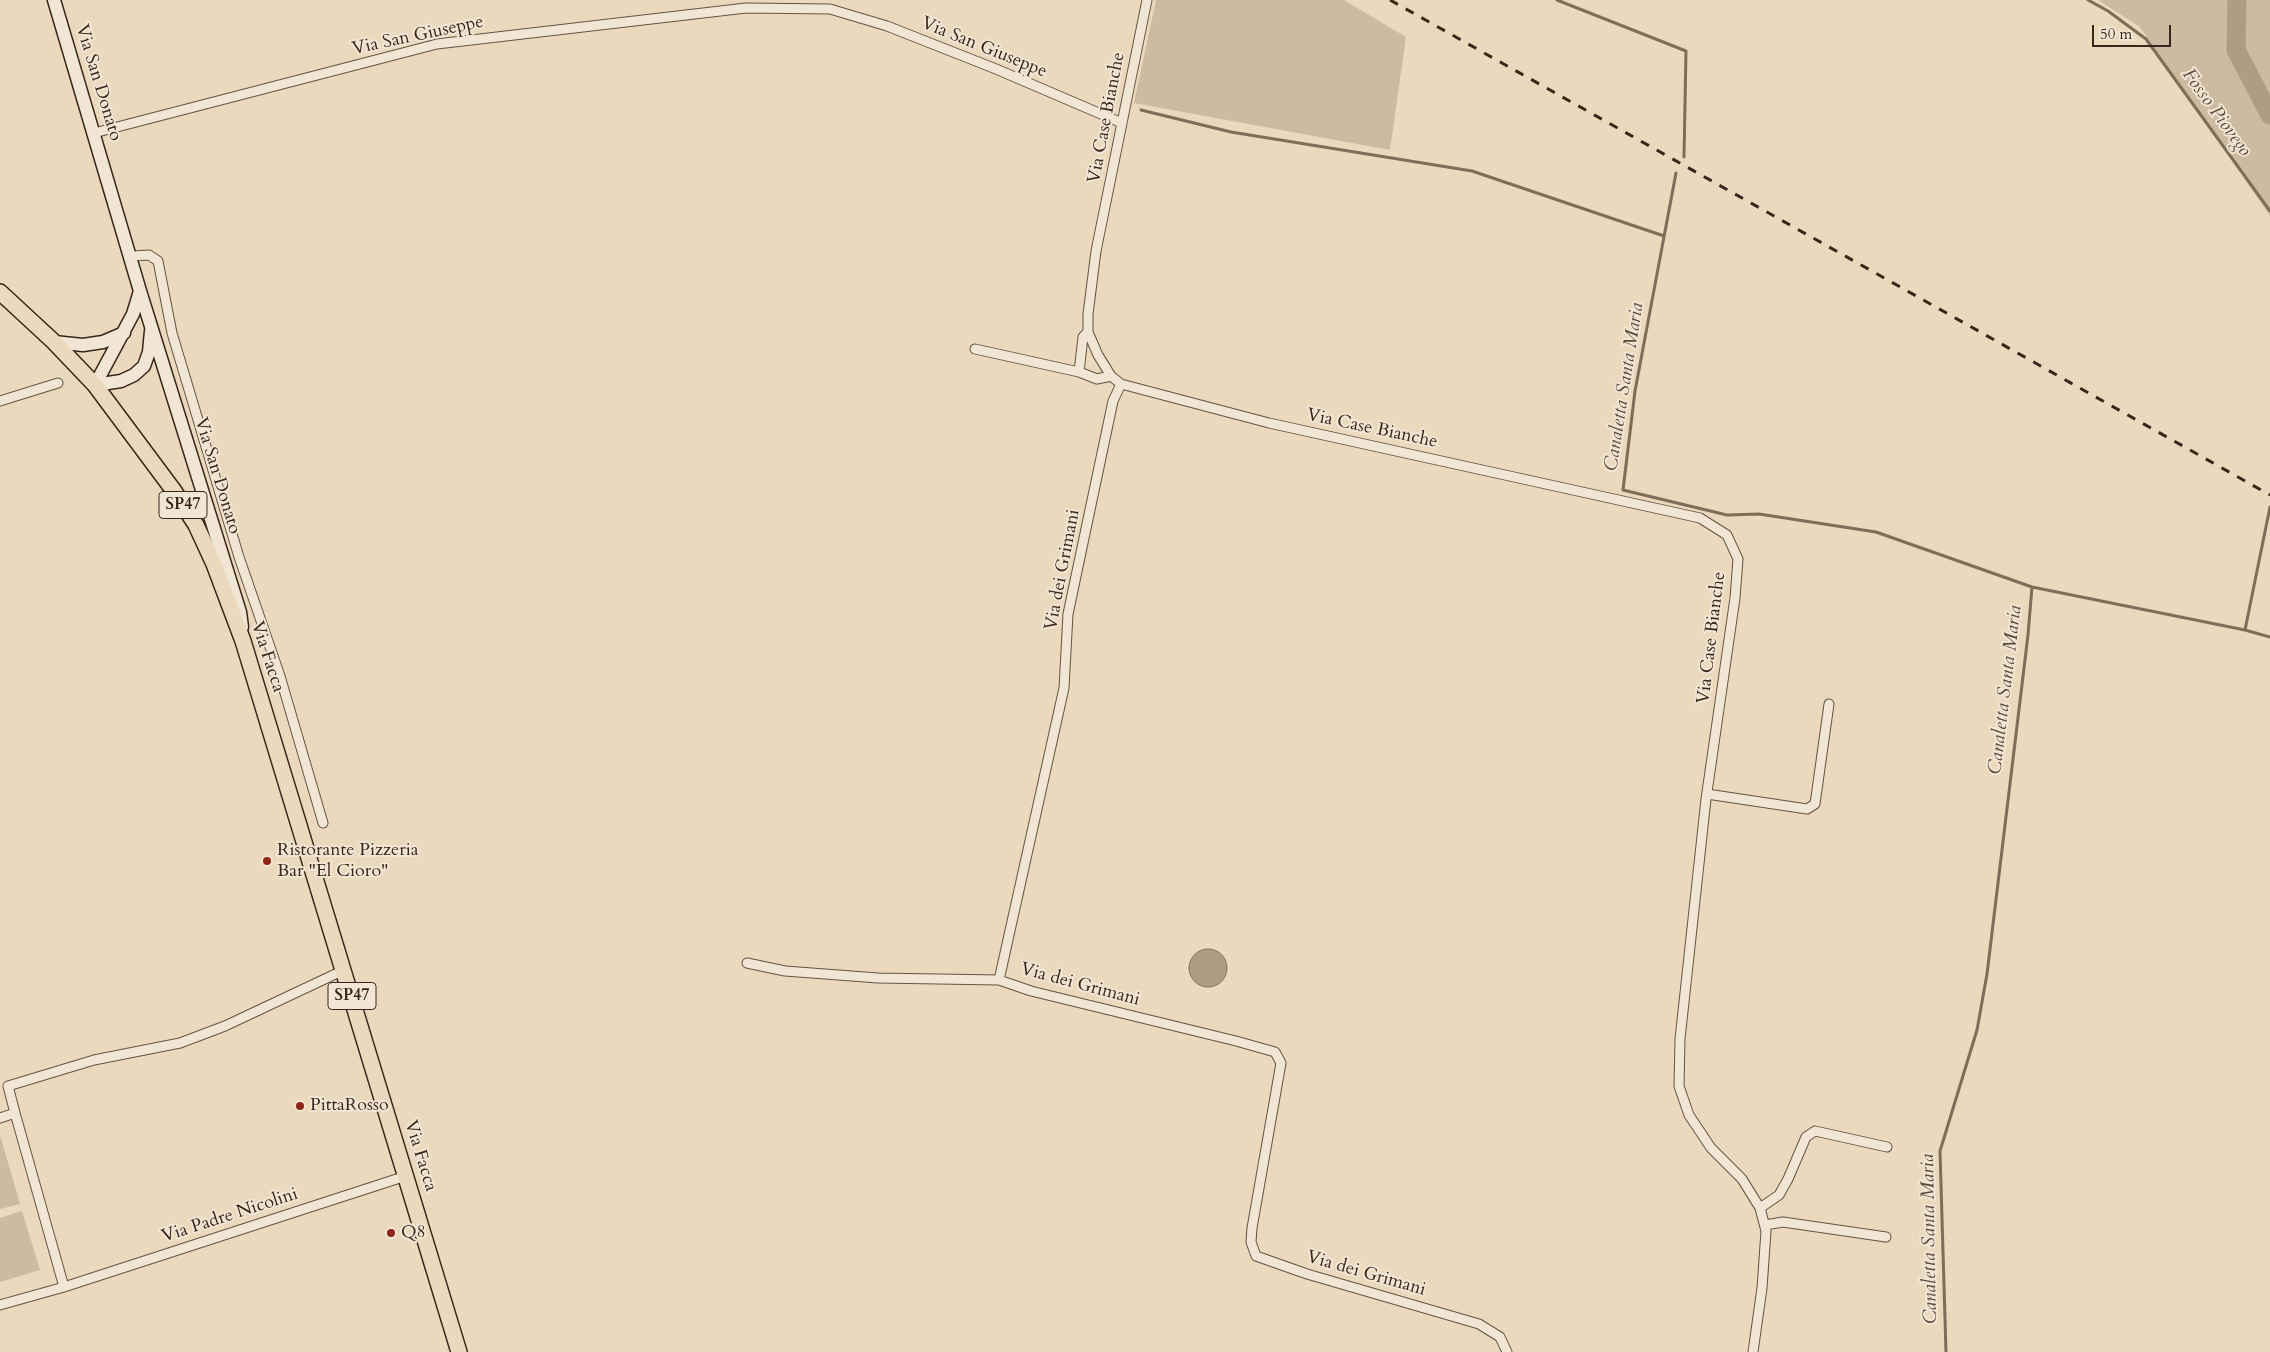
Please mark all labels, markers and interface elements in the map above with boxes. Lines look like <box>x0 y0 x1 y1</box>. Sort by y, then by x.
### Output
street label: Via San Giuseppe <box>350 12 486 60</box>
street label: Via San Giuseppe <box>918 13 1050 83</box>
scale bar <box>2095 15 2174 47</box>
street label: Via San Donato <box>70 22 126 144</box>
text: 50 m <box>2100 24 2132 44</box>
street label: Via Case Bianche <box>1084 51 1130 185</box>
water label: Fosso Piovego <box>2177 65 2255 161</box>
water label: Canaletta Santa Maria <box>1600 301 1650 473</box>
street label: Via Case Bianche <box>1305 405 1439 453</box>
street label: Via San Donato <box>189 415 245 537</box>
road number: SP47 <box>159 492 207 518</box>
street label: Via dei Grimani <box>1041 508 1085 632</box>
street label: Via Case Bianche <box>1693 571 1731 705</box>
water label: Canaletta Santa Maria <box>1984 604 2028 776</box>
street label: Via Facca <box>245 619 289 695</box>
place label: Ristorante Pizzeria Bar "El Cioro" <box>277 840 419 882</box>
marker: Ristorante Pizzeria Bar "El Cioro" <box>261 855 273 867</box>
street label: Via dei Grimani <box>1018 959 1142 1011</box>
road number: SP47 <box>328 982 376 1009</box>
place label: PittaRosso <box>310 1095 389 1117</box>
marker: PittaRosso <box>294 1100 306 1112</box>
street label: Via Facca <box>399 1118 441 1194</box>
water label: Canaletta Santa Maria <box>1917 1154 1943 1324</box>
street label: Via Padre Nicolini <box>159 1184 301 1248</box>
place label: Q8 <box>401 1222 426 1244</box>
marker: Q8 <box>385 1227 397 1239</box>
street label: Via dei Grimani <box>1304 1247 1428 1301</box>

